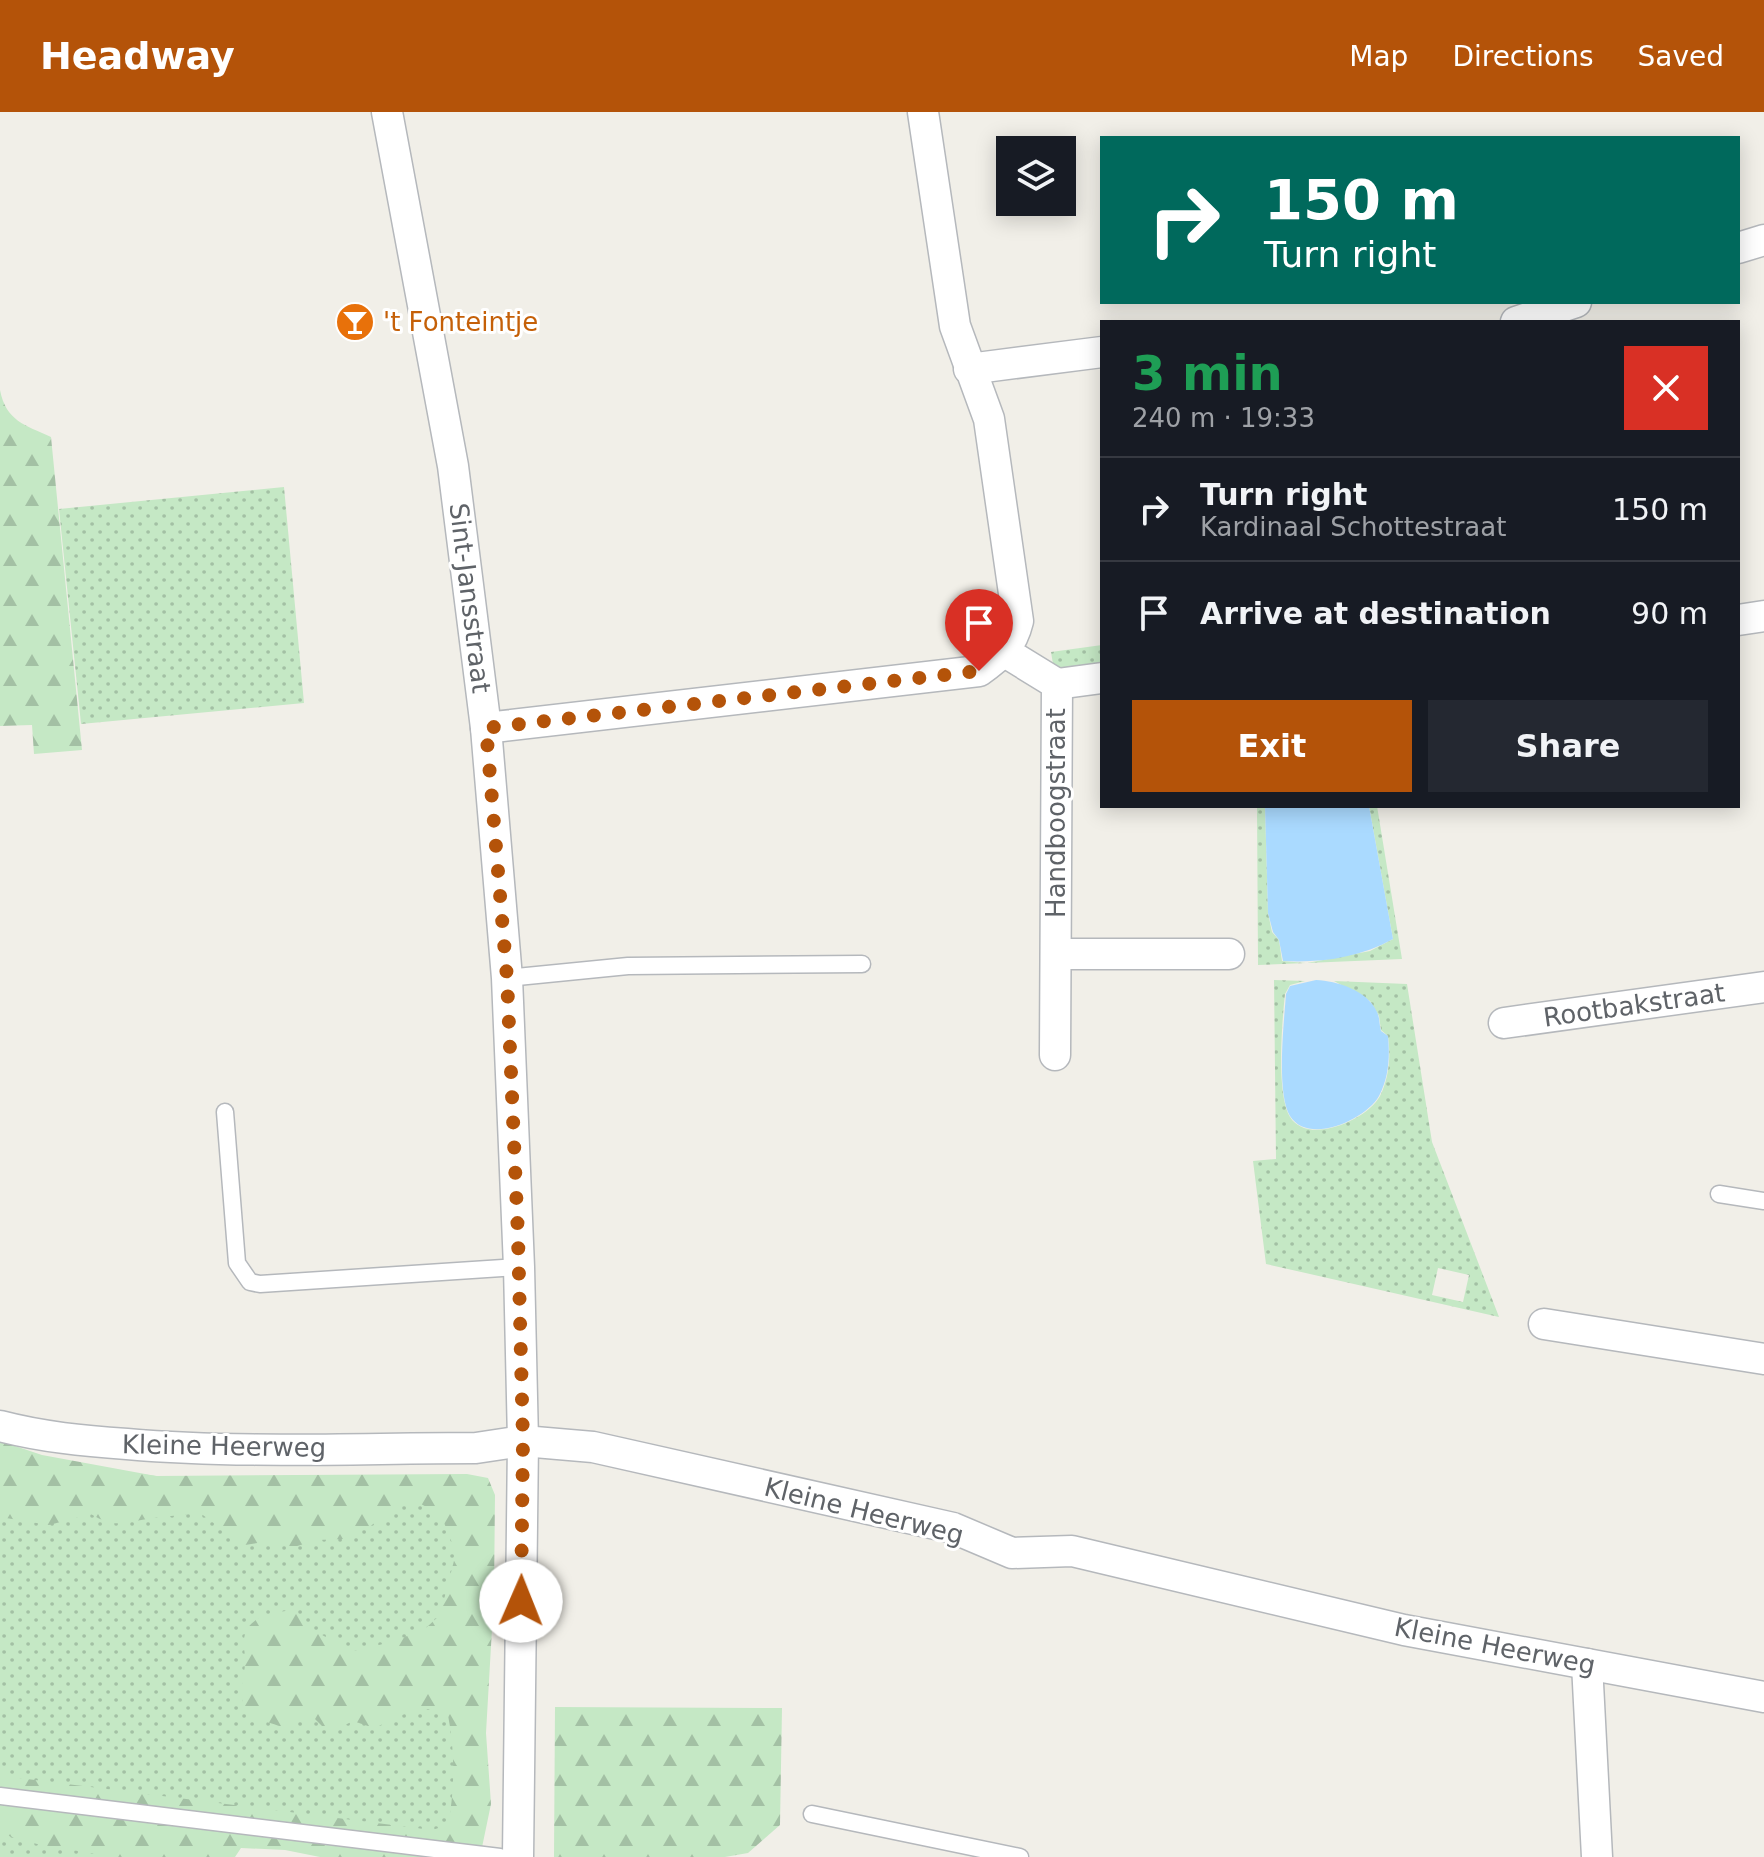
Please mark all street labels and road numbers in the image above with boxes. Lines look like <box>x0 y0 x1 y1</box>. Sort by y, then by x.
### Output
street label: Sint-Jansstraat <box>443 501 497 695</box>
street label: Handboogstraat <box>1041 708 1071 918</box>
street label: Rootbakstraat <box>1541 977 1727 1033</box>
street label: Kleine Heerweg <box>122 1429 326 1463</box>
street label: Kleine Heerweg <box>761 1472 967 1550</box>
street label: Kleine Heerweg <box>1392 1612 1598 1680</box>

